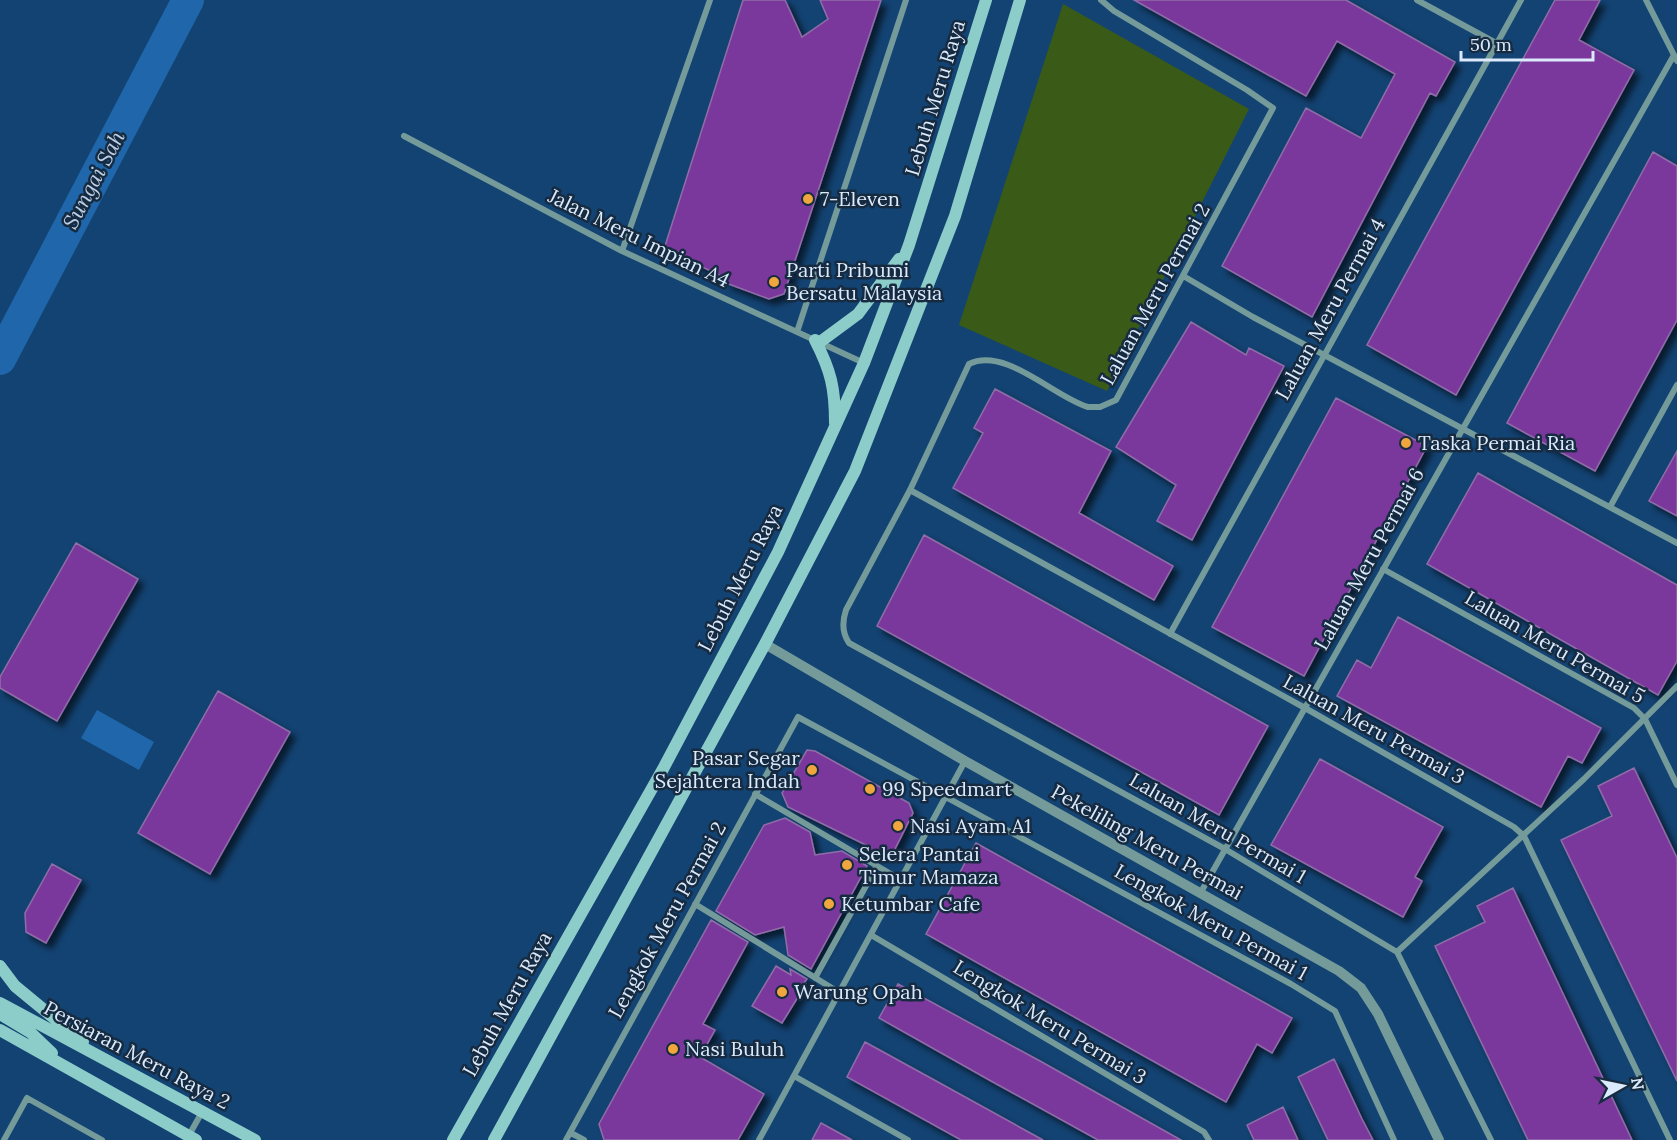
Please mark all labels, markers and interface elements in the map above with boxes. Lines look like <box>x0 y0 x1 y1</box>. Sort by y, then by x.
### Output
street label: Lebuh Meru Raya <box>899 17 970 179</box>
scale bar <box>1461 24 1593 62</box>
text: 50 m <box>1470 33 1512 56</box>
water label: Sungai Sah <box>56 126 131 234</box>
street label: Jalan Meru Impian A4 <box>544 182 734 292</box>
place label: 7-Eleven <box>820 186 900 211</box>
marker: 7-Eleven <box>801 192 815 206</box>
street label: Laluan Meru Permai 2 <box>1094 199 1215 389</box>
street label: Laluan Meru Permai 4 <box>1269 213 1390 404</box>
place label: Parti Pribumi Bersatu Malaysia <box>786 257 942 305</box>
marker: Parti Pribumi Bersatu Malaysia <box>767 275 781 289</box>
place label: Taska Permai Ria <box>1418 430 1575 455</box>
marker: Taska Permai Ria <box>1399 436 1413 450</box>
street label: Laluan Meru Permai 6 <box>1308 463 1429 654</box>
street label: Lebuh Meru Raya <box>692 500 787 655</box>
street label: Laluan Meru Permai 5 <box>1461 585 1650 708</box>
street label: Laluan Meru Permai 3 <box>1279 668 1470 789</box>
place label: Pasar Segar Sejahtera Indah <box>655 745 800 793</box>
marker: Pasar Segar Sejahtera Indah <box>805 763 819 777</box>
street label: Laluan Meru Permai 1 <box>1125 767 1311 888</box>
place label: 99 Speedmart <box>882 776 1012 801</box>
street label: Pekeliling Meru Permai <box>1047 779 1247 905</box>
marker: 99 Speedmart <box>863 782 877 796</box>
place label: Nasi Ayam A1 <box>910 813 1032 838</box>
street label: Lengkok Meru Permai 2 <box>602 817 731 1022</box>
marker: Nasi Ayam A1 <box>891 819 905 833</box>
place label: Selera Pantai Timur Mamaza <box>859 841 999 889</box>
marker: Selera Pantai Timur Mamaza <box>840 858 854 872</box>
street label: Lengkok Meru Permai 1 <box>1110 858 1312 985</box>
place label: Ketumbar Cafe <box>841 891 980 916</box>
marker: Ketumbar Cafe <box>822 897 836 911</box>
street label: Lebuh Meru Raya <box>456 927 557 1081</box>
street label: Lengkok Meru Permai 3 <box>949 954 1151 1089</box>
place label: Warung Opah <box>794 979 923 1004</box>
marker: Warung Opah <box>775 985 789 999</box>
street label: Persiaran Meru Raya 2 <box>40 995 235 1114</box>
place label: Nasi Buluh <box>685 1036 784 1061</box>
marker: Nasi Buluh <box>666 1042 680 1056</box>
north arrow <box>1593 1056 1653 1116</box>
text: N <box>1627 1076 1649 1091</box>

